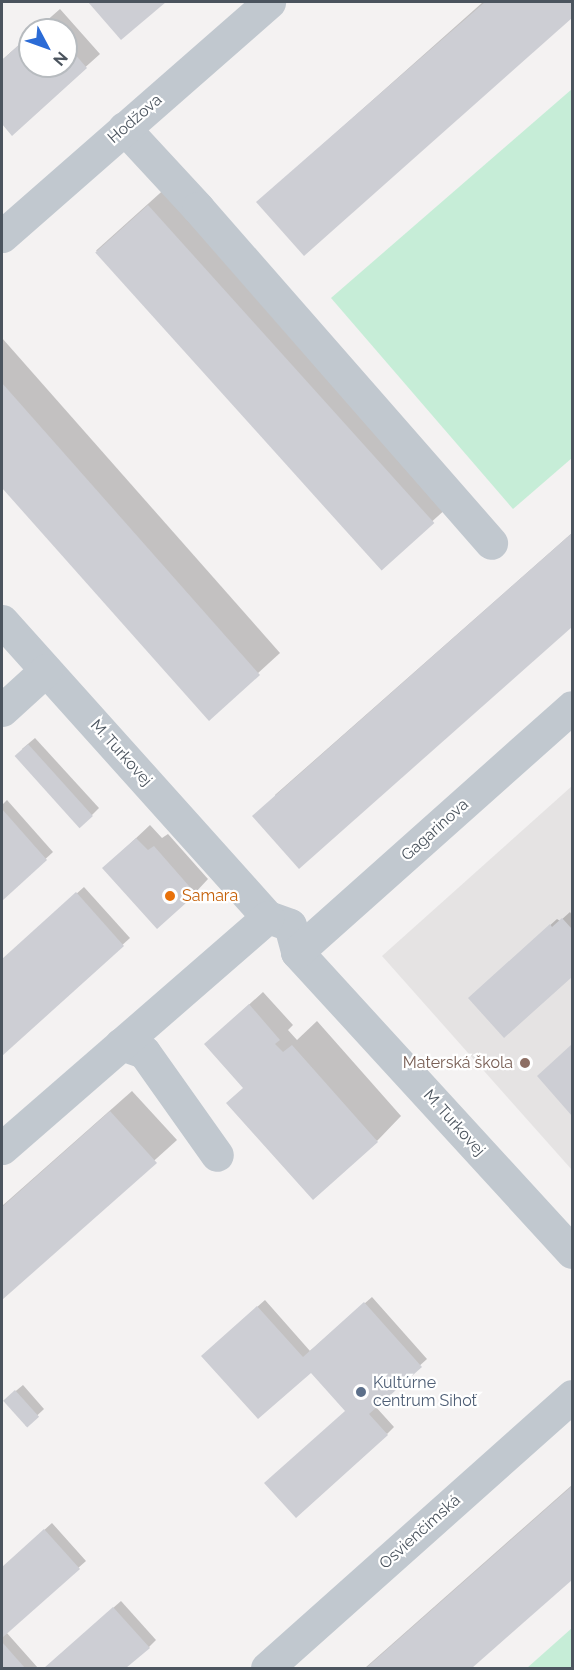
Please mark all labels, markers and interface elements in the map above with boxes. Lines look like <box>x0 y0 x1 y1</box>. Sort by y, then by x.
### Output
north arrow <box>18 18 78 78</box>
text: N <box>49 48 72 70</box>
street label: Hodžova <box>104 90 166 148</box>
street label: M. Turkovej <box>86 716 156 790</box>
street label: Gagarinova <box>398 795 472 865</box>
place label: Samara <box>182 886 238 906</box>
marker: Samara <box>163 889 177 903</box>
place label: Materská škola <box>403 1053 513 1073</box>
marker: Materská škola <box>518 1056 532 1070</box>
street label: M. Turkovej <box>419 1086 489 1160</box>
place label: Kultúrne centrum Sihoť <box>373 1373 477 1411</box>
marker: Kultúrne centrum Sihoť <box>354 1385 368 1399</box>
street label: Osvienčimská <box>376 1491 464 1573</box>

